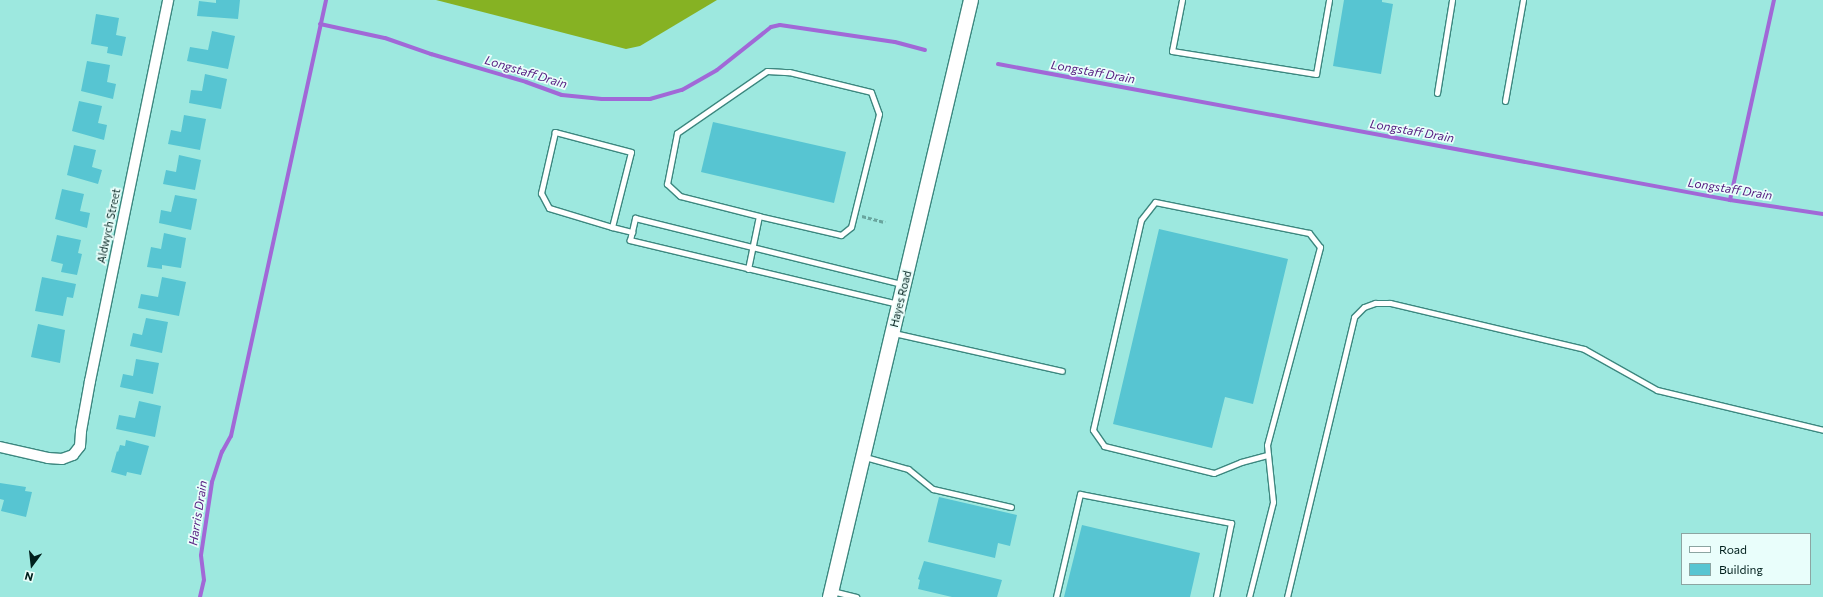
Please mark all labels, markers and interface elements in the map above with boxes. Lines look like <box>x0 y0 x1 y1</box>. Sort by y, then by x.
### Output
water label: Longstaff Drain <box>483 53 569 91</box>
water label: Longstaff Drain <box>1050 58 1136 86</box>
water label: Longstaff Drain <box>1369 117 1455 145</box>
water label: Longstaff Drain <box>1687 175 1773 203</box>
street label: Aldwych Street <box>95 187 123 265</box>
street label: Hayes Road <box>888 269 914 329</box>
water label: Harris Drain <box>186 480 210 546</box>
legend <box>1681 533 1811 585</box>
text: Road <box>1719 542 1747 556</box>
north arrow <box>12 545 52 585</box>
text: Building <box>1719 562 1763 576</box>
text: N <box>23 570 34 584</box>

